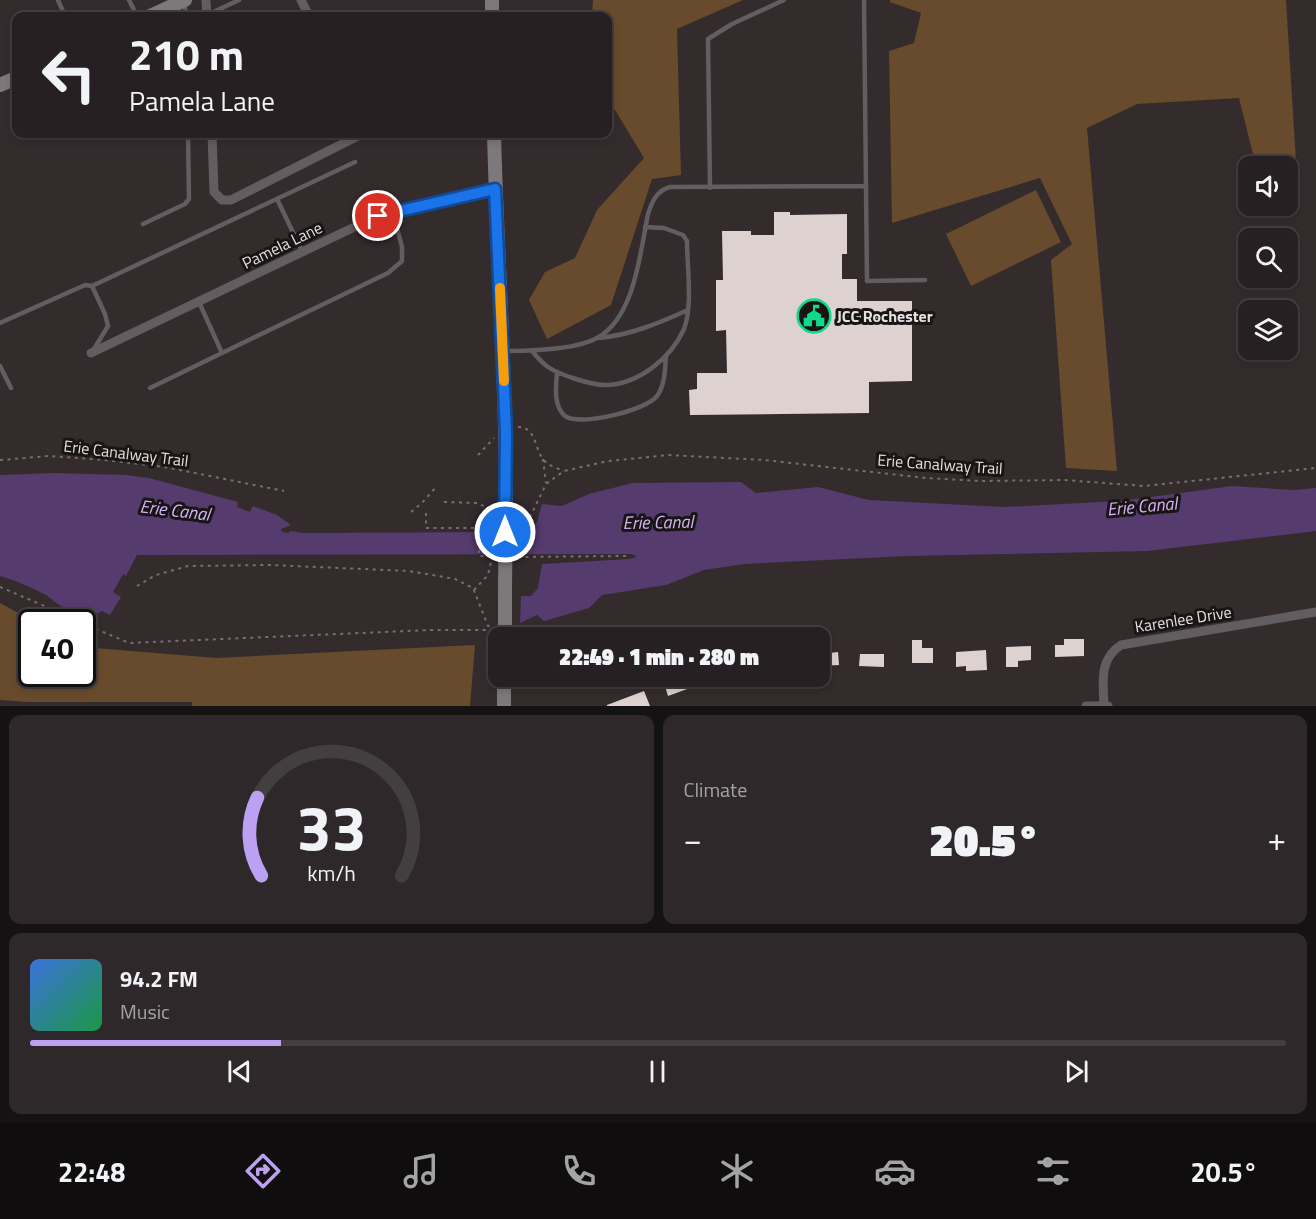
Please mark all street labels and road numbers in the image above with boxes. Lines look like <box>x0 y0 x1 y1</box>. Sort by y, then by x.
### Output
street label: Pamela Lane <box>238 215 326 275</box>
street label: Erie Canalway Trail <box>62 433 190 473</box>
street label: Erie Canalway Trail <box>877 448 1003 480</box>
street label: Karenlee Drive <box>1133 600 1233 638</box>

